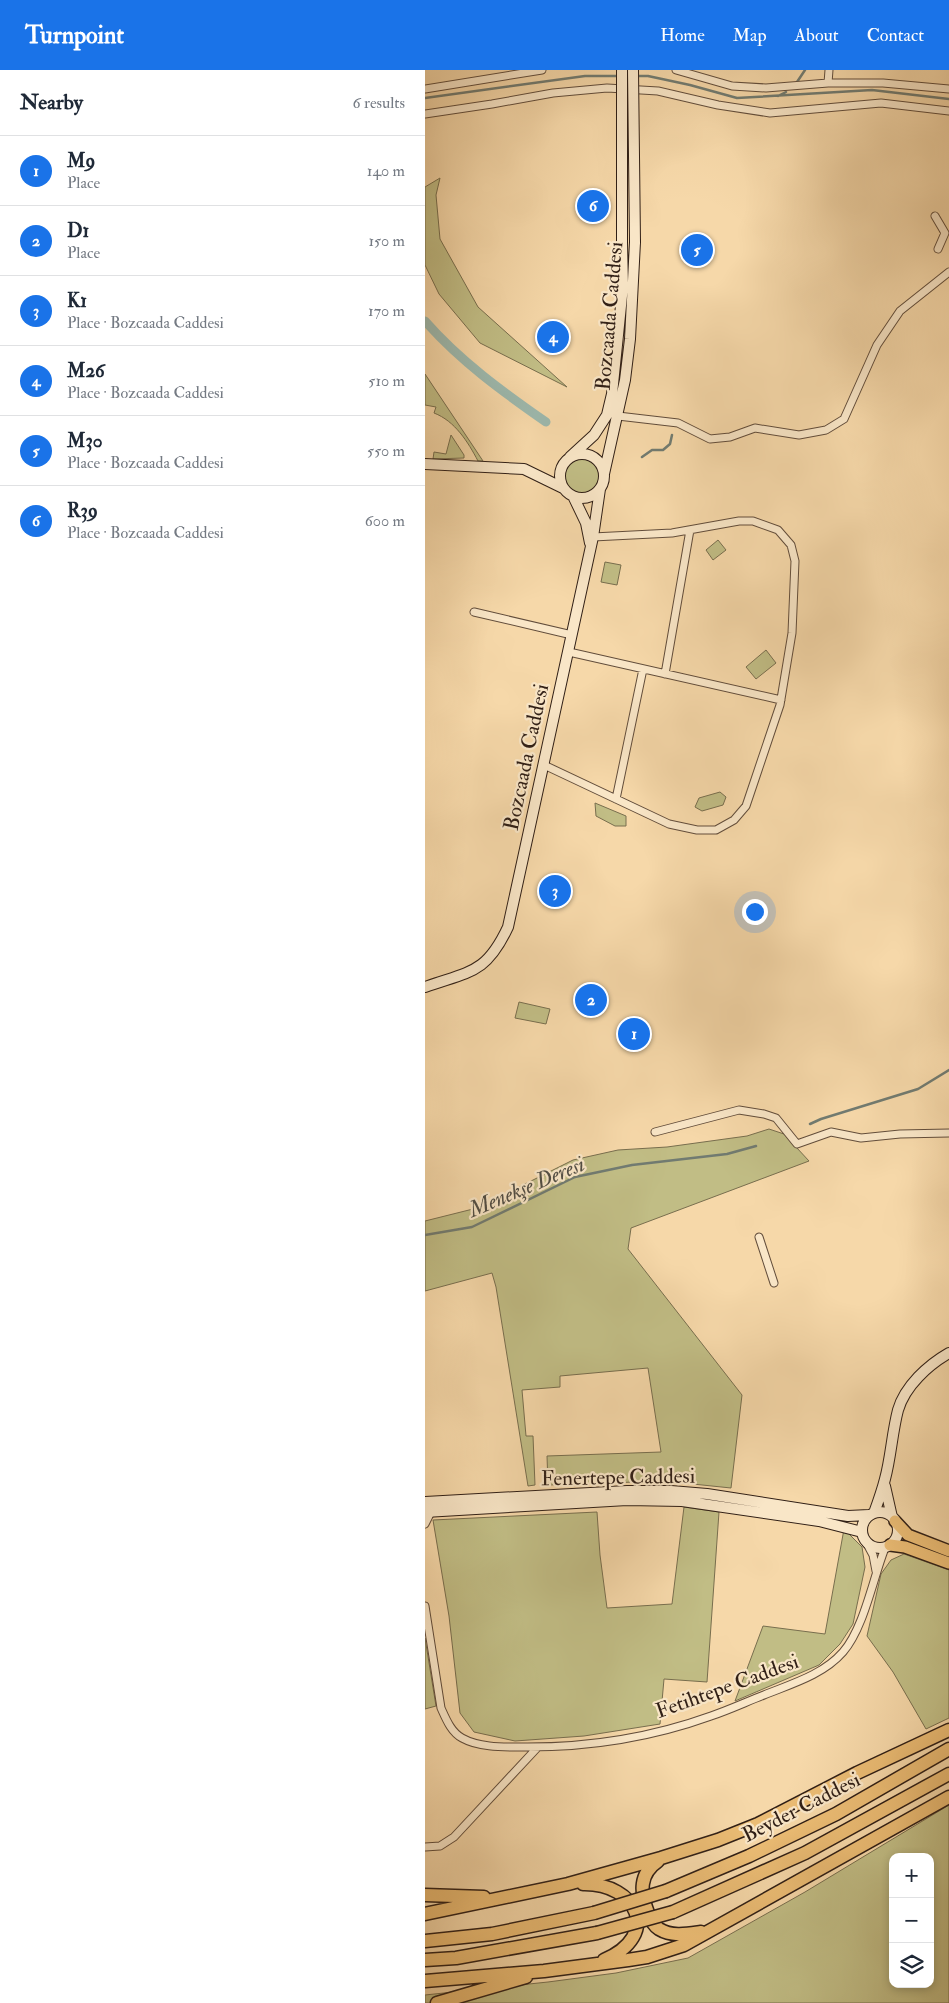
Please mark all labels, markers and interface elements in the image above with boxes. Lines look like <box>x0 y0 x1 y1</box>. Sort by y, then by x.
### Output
text: Turnpoint <box>25 20 124 51</box>
text: Home <box>660 24 705 47</box>
text: Map <box>733 24 767 47</box>
text: About <box>795 24 839 47</box>
text: Contact <box>867 24 924 47</box>
text: Nearby <box>20 89 83 116</box>
text: 6 results <box>353 93 405 113</box>
text: M9 <box>67 149 95 173</box>
text: 1 <box>33 161 39 181</box>
text: 140 m <box>367 161 405 181</box>
text: Place <box>67 173 100 193</box>
pin: 6 <box>577 187 609 225</box>
text: D1 <box>67 219 89 243</box>
text: 2 <box>32 231 40 251</box>
text: 150 m <box>368 231 405 251</box>
pin: 5 <box>681 231 713 269</box>
street label: Bozcaada Caddesi <box>590 240 629 392</box>
text: Place <box>67 243 100 263</box>
text: K1 <box>67 289 87 313</box>
text: 3 <box>33 301 39 321</box>
text: 170 m <box>368 301 405 321</box>
text: Place · Bozcaada Caddesi <box>67 313 224 333</box>
pin: 4 <box>537 318 569 356</box>
text: M26 <box>67 359 105 383</box>
text: 4 <box>32 371 40 391</box>
text: 510 m <box>368 371 405 391</box>
text: Place · Bozcaada Caddesi <box>67 383 224 403</box>
text: M30 <box>67 429 102 453</box>
text: 5 <box>32 441 40 461</box>
text: 550 m <box>367 441 405 461</box>
text: Place · Bozcaada Caddesi <box>67 453 224 473</box>
text: R39 <box>67 499 98 523</box>
text: 6 <box>32 511 40 531</box>
text: 600 m <box>365 511 405 531</box>
text: Place · Bozcaada Caddesi <box>67 523 224 543</box>
street label: Bozcaada Caddesi <box>498 681 555 833</box>
pin: 3 <box>539 872 571 910</box>
your location <box>742 899 768 925</box>
pin: 2 <box>575 981 607 1019</box>
pin: 1 <box>618 1015 650 1053</box>
water label: Menekşe Deresi <box>462 1150 589 1225</box>
street label: Fenertepe Caddesi <box>541 1463 696 1492</box>
street label: Fetihtepe Caddesi <box>652 1648 803 1725</box>
street label: Beyder Caddesi <box>738 1766 865 1849</box>
map controls <box>889 1853 934 1988</box>
button: + <box>889 1853 934 1898</box>
button: − <box>889 1898 934 1943</box>
button: layers <box>889 1943 934 1988</box>

